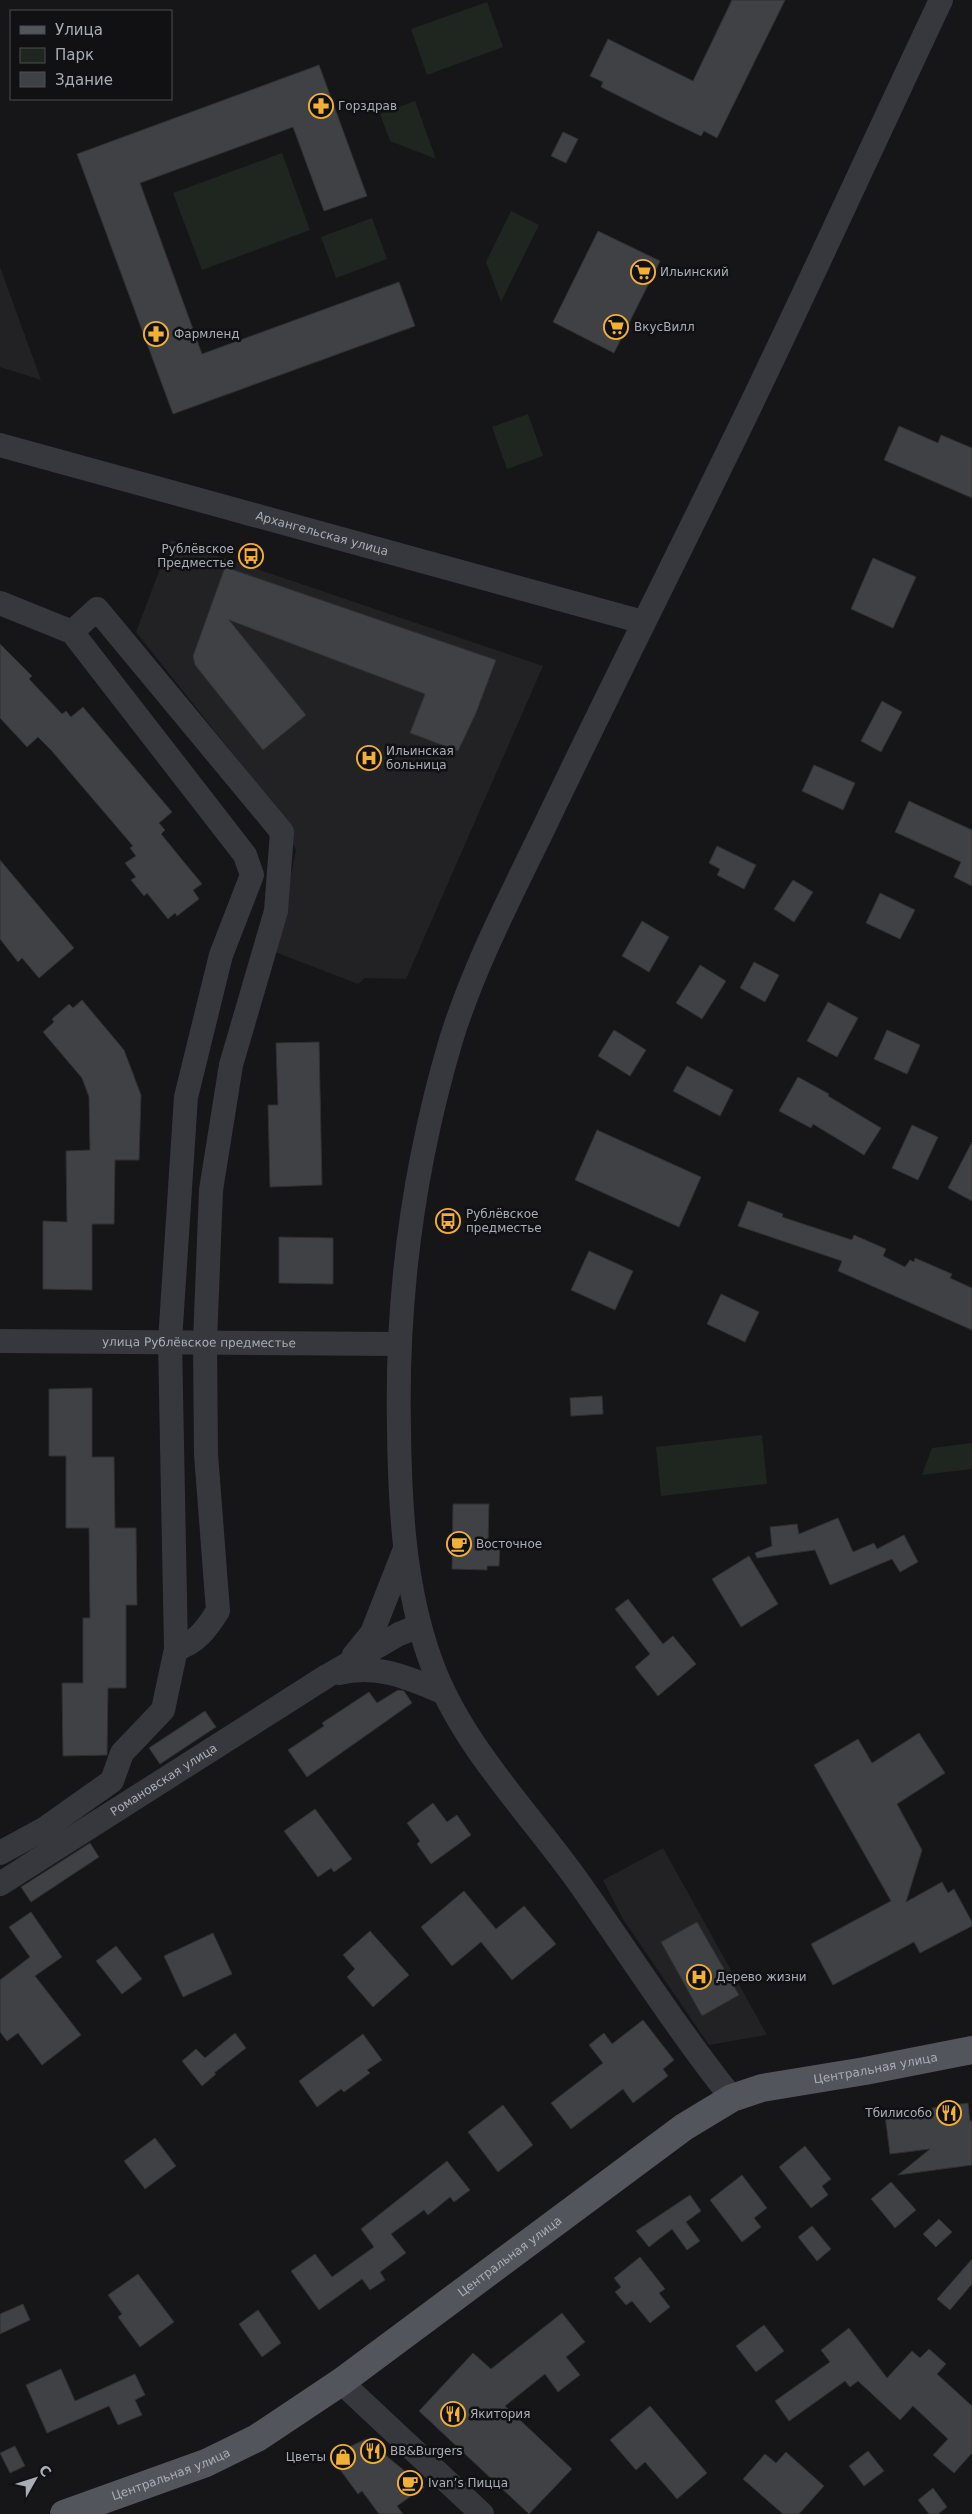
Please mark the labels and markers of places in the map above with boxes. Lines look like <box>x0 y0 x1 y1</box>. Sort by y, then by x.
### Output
pharmacy icon: Горздрав <box>308 93 334 119</box>
place label: Горздрав <box>338 99 397 113</box>
supermarket icon: Ильинский <box>630 259 656 285</box>
place label: Ильинский <box>660 265 729 279</box>
supermarket icon: ВкусВилл <box>603 314 629 340</box>
place label: ВкусВилл <box>634 320 695 334</box>
pharmacy icon: Фармленд <box>143 321 169 347</box>
place label: Фармленд <box>174 327 240 341</box>
place label: Рублёвское Предместье <box>157 542 234 570</box>
bus stop icon: Рублёвское Предместье <box>238 543 264 569</box>
place label: Ильинская больница <box>386 744 454 772</box>
hospital icon: Ильинская больница <box>356 745 382 771</box>
place label: Рублёвское предместье <box>466 1207 542 1235</box>
bus stop icon: Рублёвское предместье <box>435 1208 461 1234</box>
cafe icon: Восточное <box>446 1531 472 1557</box>
place label: Восточное <box>476 1537 542 1551</box>
hospital icon: Дерево жизни <box>686 1964 712 1990</box>
place label: Дерево жизни <box>716 1970 807 1984</box>
restaurant icon: Тбилисобо <box>936 2100 962 2126</box>
place label: Тбилисобо <box>864 2106 932 2120</box>
restaurant icon: Якитория <box>440 2401 466 2427</box>
place label: Якитория <box>470 2407 530 2421</box>
restaurant icon: BB&Burgers <box>360 2438 386 2464</box>
shop icon: Цветы <box>330 2444 356 2470</box>
place label: BB&Burgers <box>390 2444 463 2458</box>
place label: Цветы <box>286 2450 326 2464</box>
cafe icon: Ivan’s Пицца <box>397 2470 423 2496</box>
place label: Ivan’s Пицца <box>428 2476 508 2490</box>

